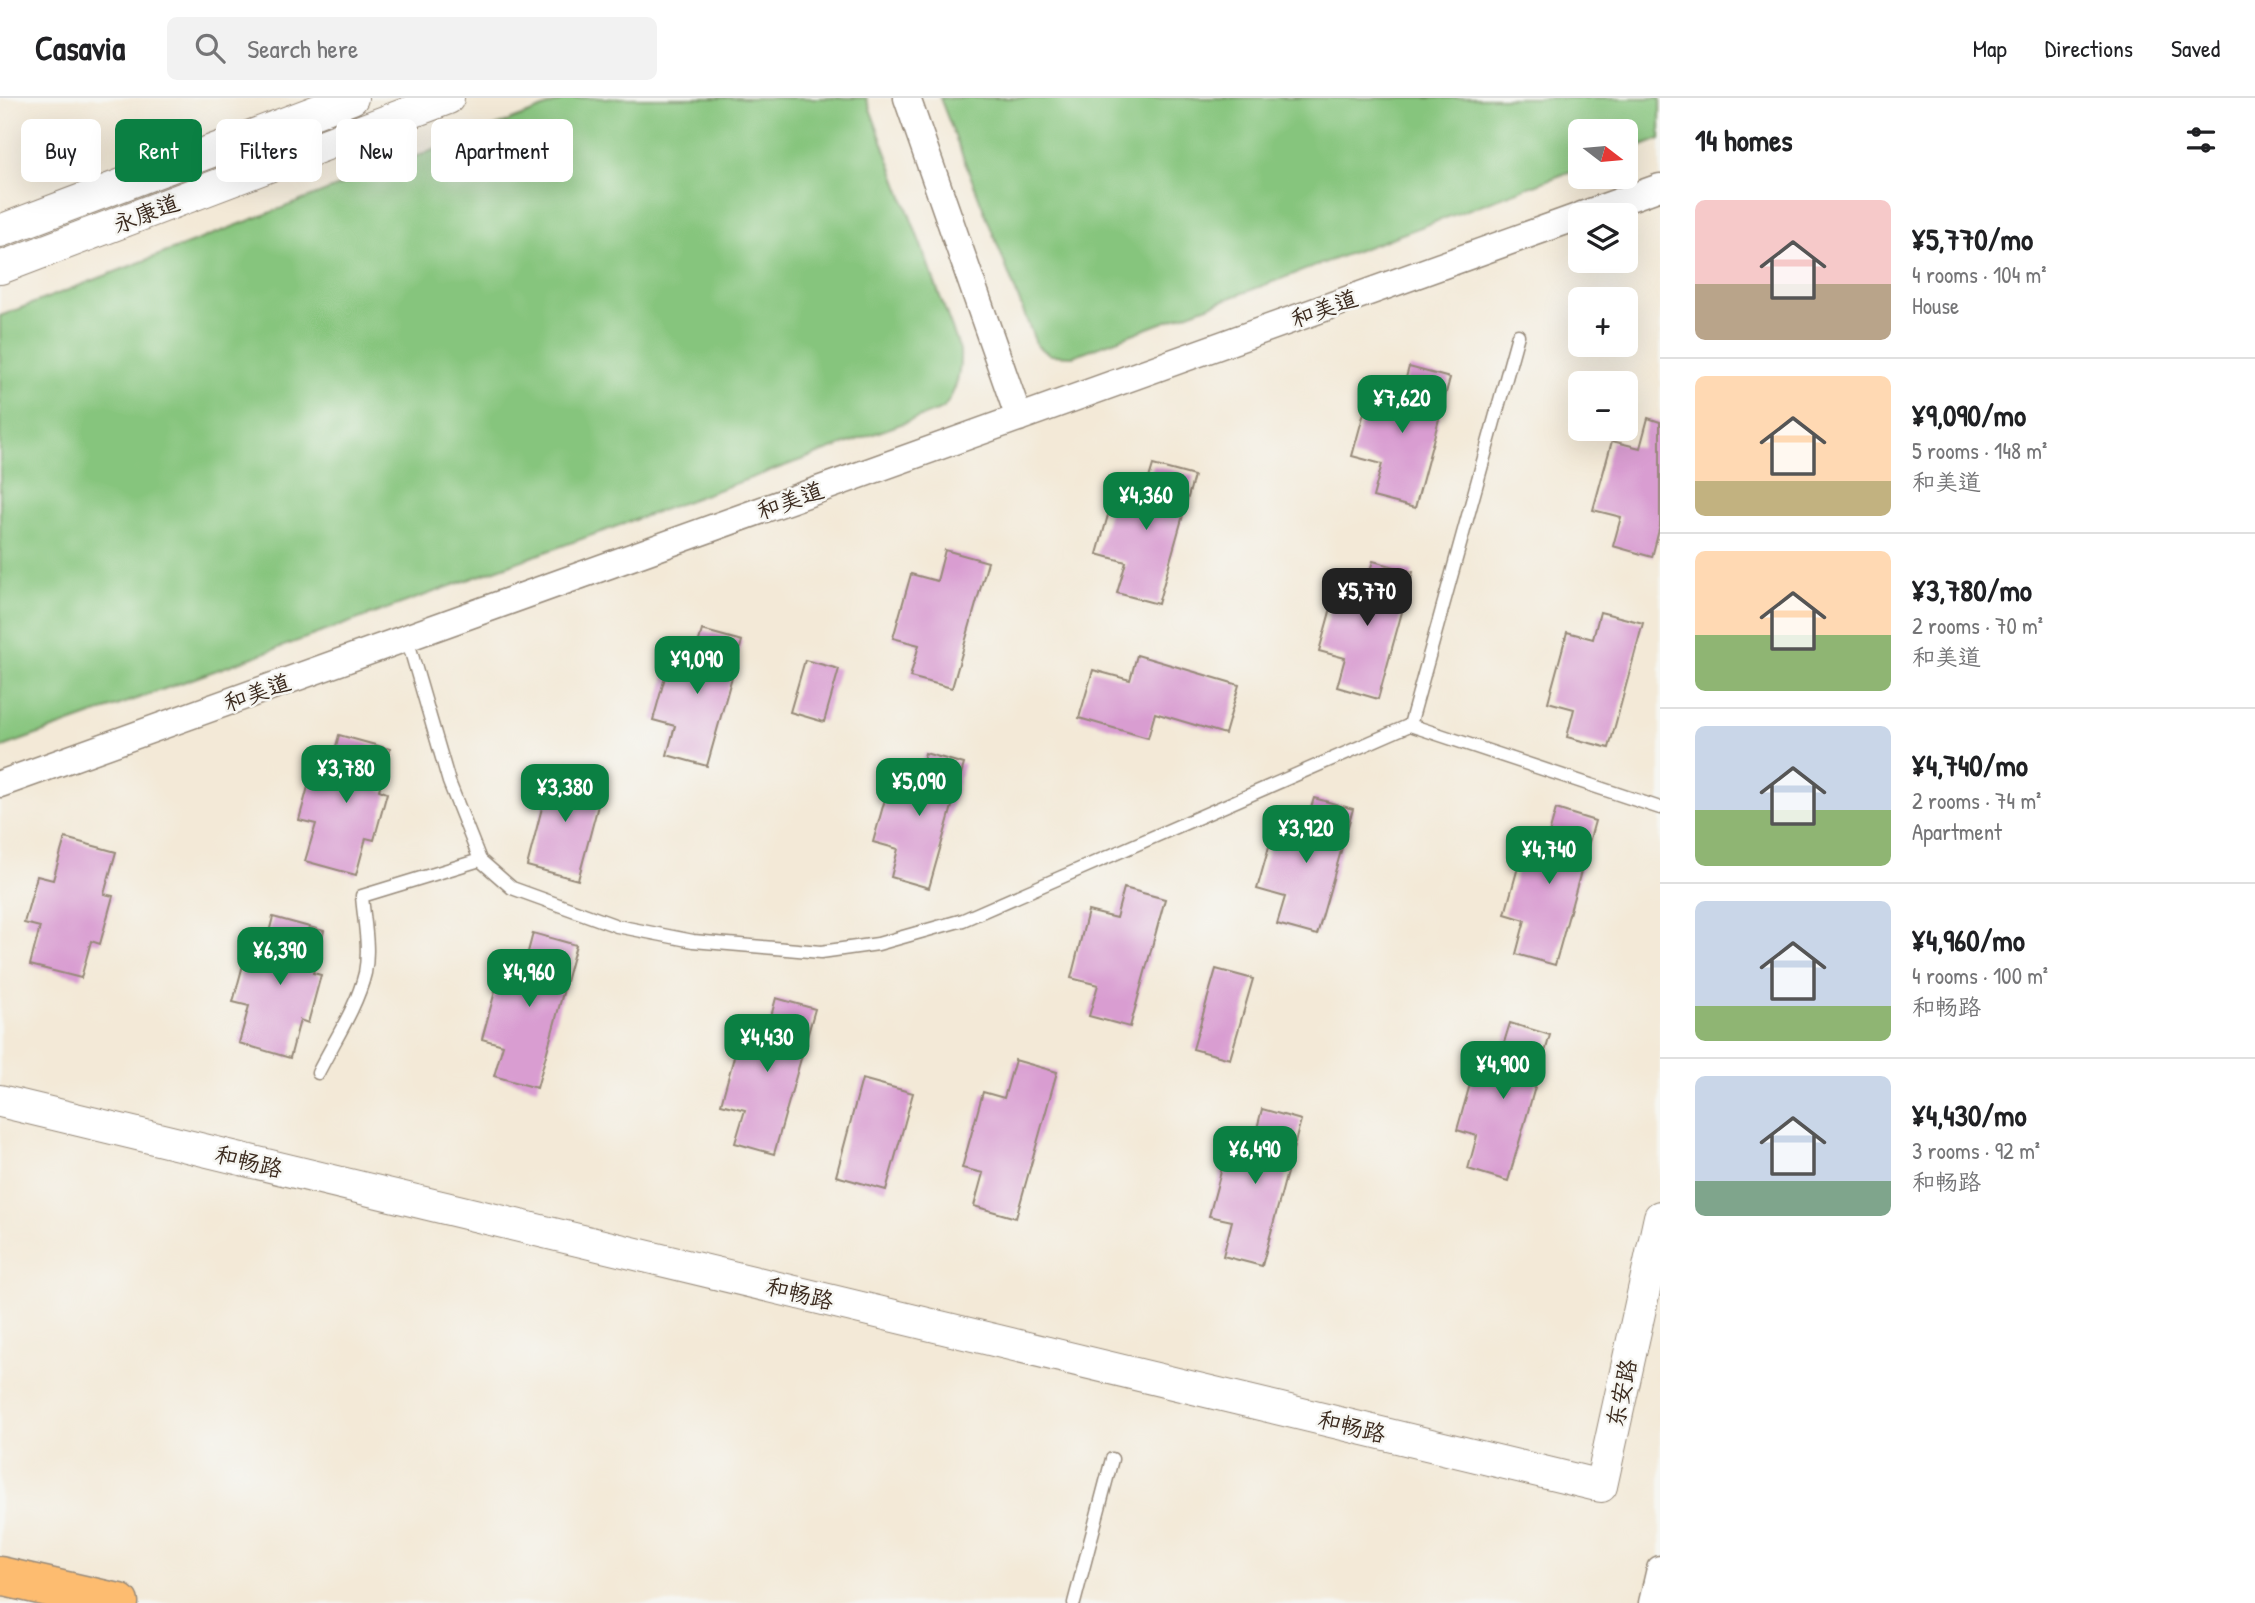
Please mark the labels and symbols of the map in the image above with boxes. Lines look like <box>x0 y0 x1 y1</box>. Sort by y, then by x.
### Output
north arrow <box>1568 119 1638 189</box>
street label: 永康道 <box>108 186 184 240</box>
street label: 和美道 <box>1286 282 1362 334</box>
pin: ¥7,620 <box>1345 376 1459 435</box>
pin: ¥4,360 <box>1089 472 1203 532</box>
street label: 和美道 <box>752 474 828 526</box>
pin: ¥5,770 <box>1310 568 1424 628</box>
pin: ¥9,090 <box>640 636 754 696</box>
street label: 和美道 <box>219 666 295 718</box>
pin: ¥3,780 <box>289 746 403 805</box>
pin: ¥5,090 <box>862 758 976 818</box>
pin: ¥3,380 <box>508 764 622 824</box>
pin: ¥3,920 <box>1249 806 1363 865</box>
pin: ¥4,740 <box>1492 826 1606 886</box>
pin: ¥6,390 <box>223 928 337 987</box>
pin: ¥4,960 <box>472 950 586 1009</box>
pin: ¥4,430 <box>710 1014 824 1074</box>
pin: ¥4,900 <box>1446 1042 1560 1101</box>
pin: ¥6,490 <box>1198 1126 1312 1186</box>
street label: 和畅路 <box>212 1138 286 1184</box>
street label: 和畅路 <box>763 1270 837 1316</box>
street label: 东安路 <box>1599 1356 1643 1430</box>
street label: 和畅路 <box>1315 1403 1389 1449</box>

